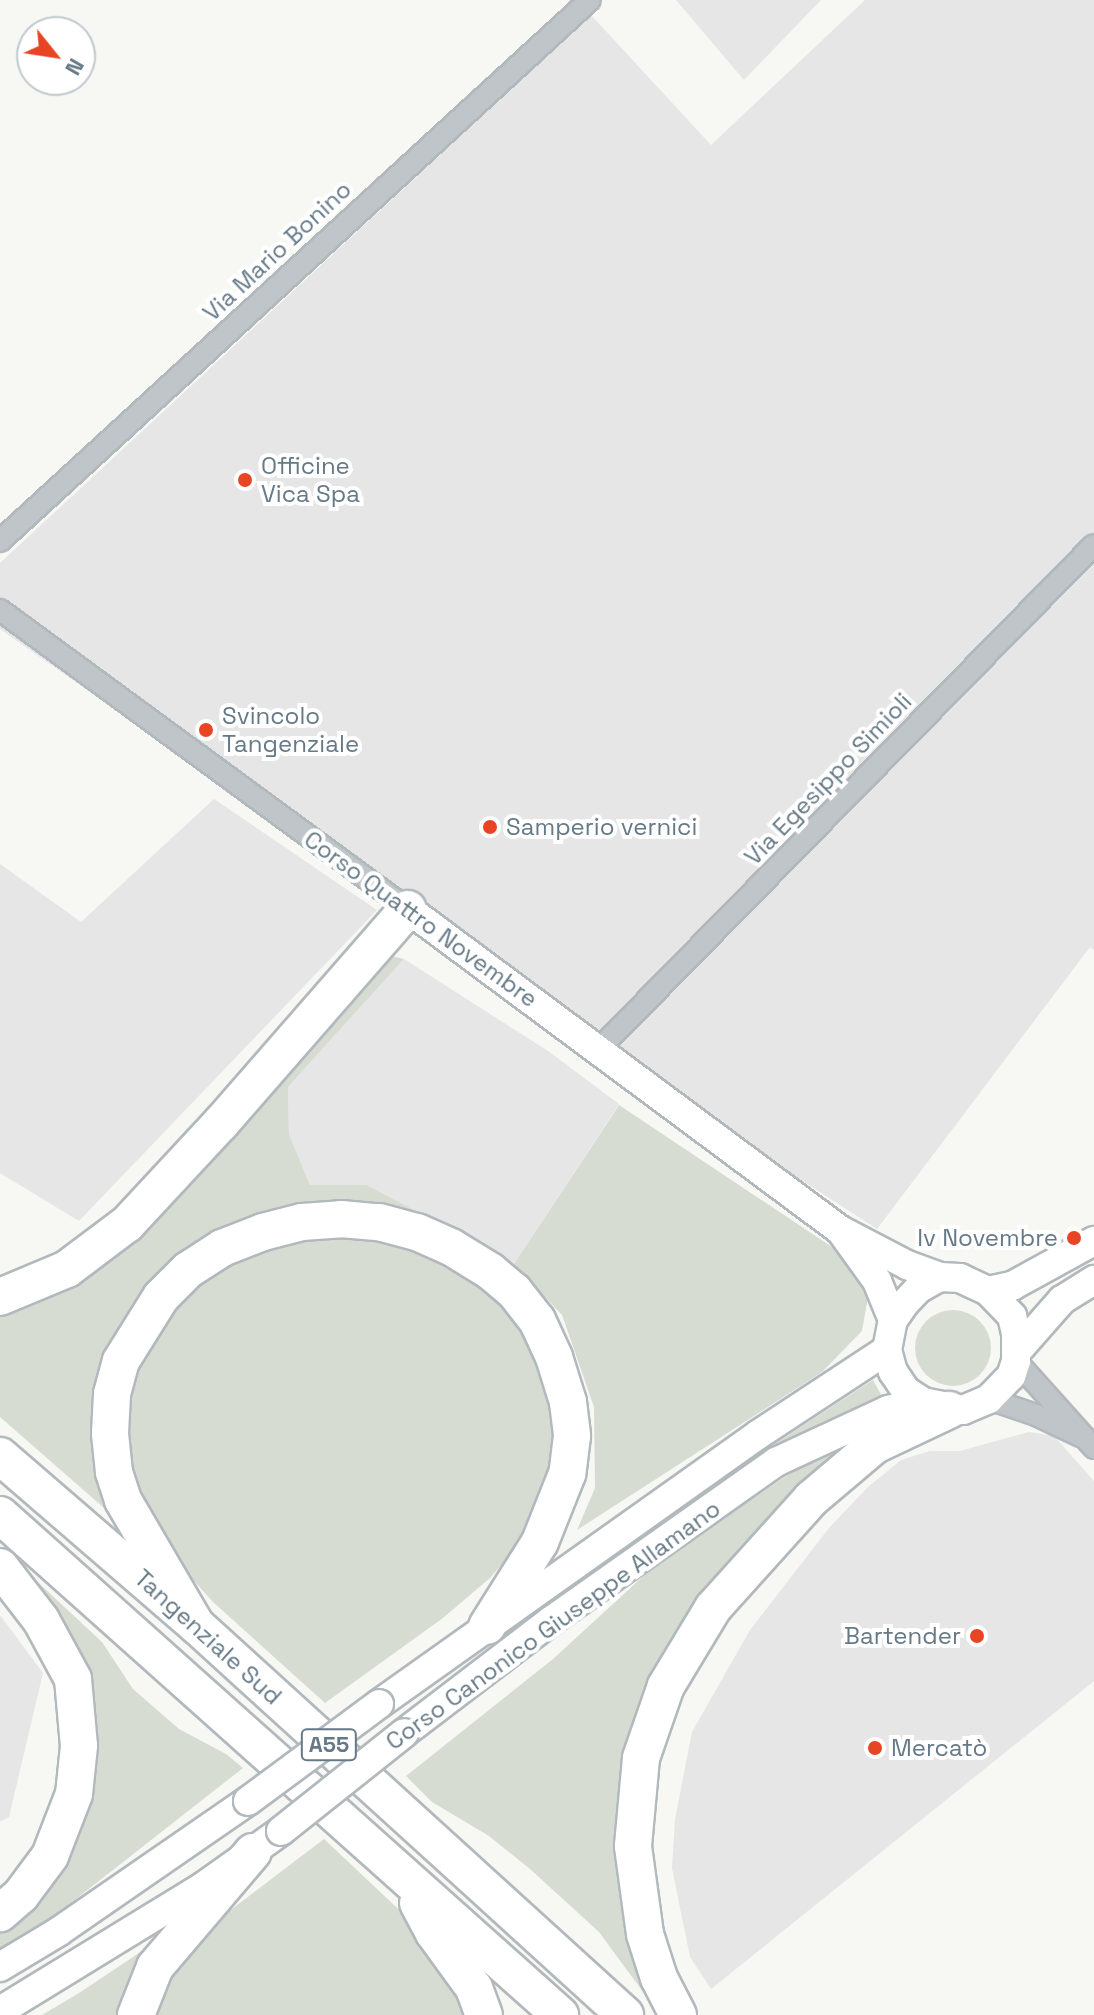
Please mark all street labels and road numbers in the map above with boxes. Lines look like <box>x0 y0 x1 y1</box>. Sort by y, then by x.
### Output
street label: Via Mario Bonino <box>197 175 357 327</box>
street label: Via Egesippo Simioli <box>738 687 918 871</box>
street label: Corso Quattro Novembre <box>299 825 543 1013</box>
street label: Corso Canonico Giuseppe Allamano <box>380 1494 726 1756</box>
street label: Tangenziale Sud <box>128 1563 288 1711</box>
road number: A55 <box>299 1727 359 1763</box>

